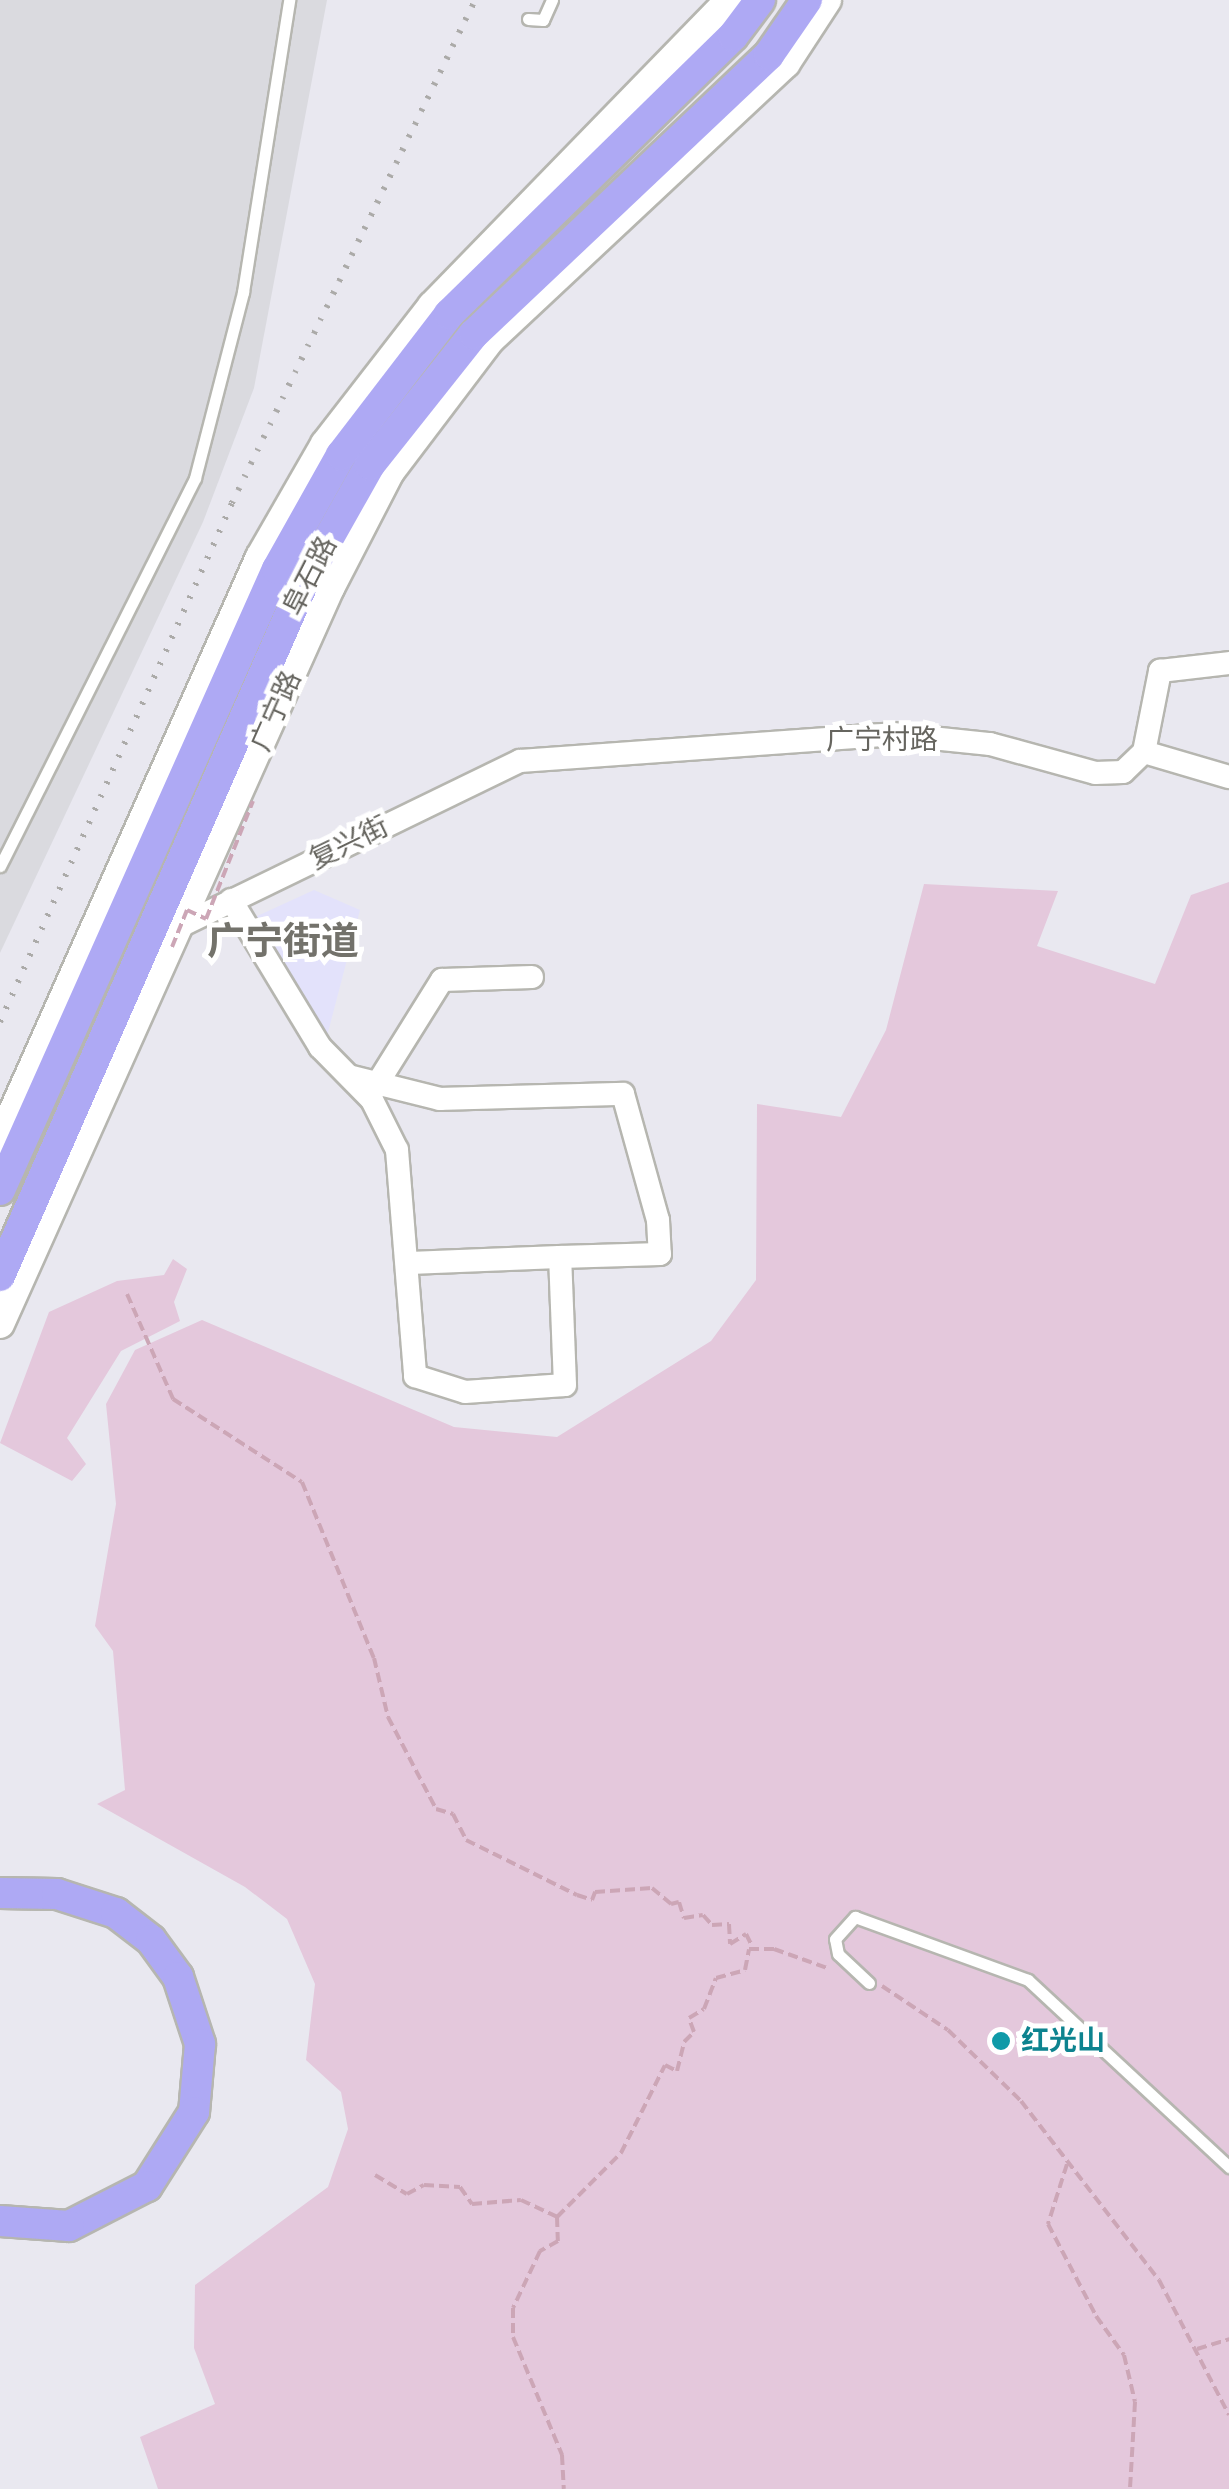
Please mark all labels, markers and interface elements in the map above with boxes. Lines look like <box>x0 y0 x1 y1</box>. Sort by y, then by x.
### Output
street label: 阜石路 <box>276 531 344 621</box>
street label: 广宁路 <box>244 666 308 756</box>
street label: 广宁村路 <box>826 723 938 757</box>
street label: 复兴街 <box>304 809 394 877</box>
district label: 广宁街道 <box>207 919 359 965</box>
place label: 红光山 <box>1021 2024 1105 2058</box>
marker: 红光山 <box>990 2030 1012 2052</box>

